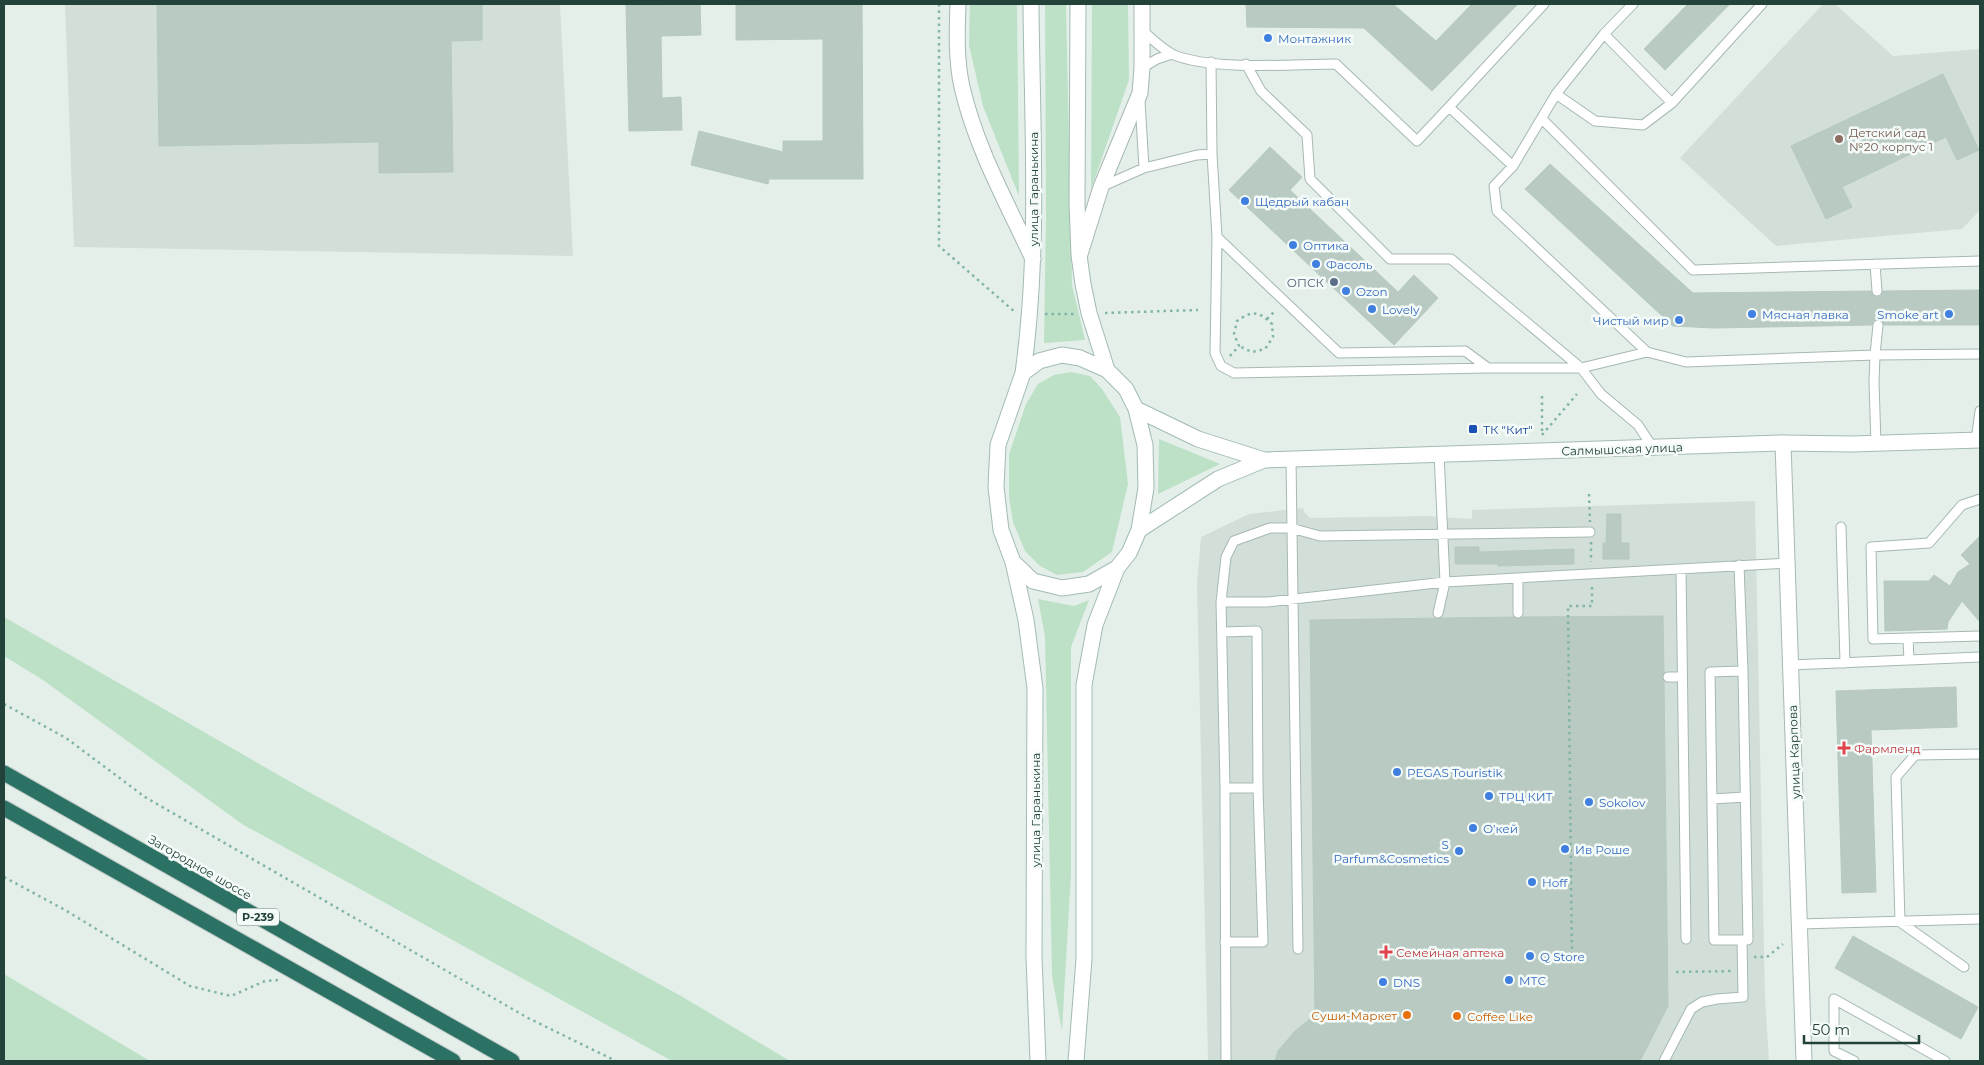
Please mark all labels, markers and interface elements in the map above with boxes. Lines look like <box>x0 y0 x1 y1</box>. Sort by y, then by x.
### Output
place label: Монтажник <box>1278 31 1351 46</box>
marker: Монтажник <box>1262 32 1274 44</box>
place label: Детский сад №20 корпус 1 <box>1849 125 1933 154</box>
street label: улица Гаранькина <box>1026 132 1041 247</box>
marker: Детский сад №20 корпус 1 <box>1833 133 1845 145</box>
place label: Щедрый кабан <box>1255 194 1349 209</box>
marker: Щедрый кабан <box>1239 195 1251 207</box>
place label: Оптика <box>1303 238 1349 253</box>
marker: Оптика <box>1287 239 1299 251</box>
place label: Фасоль <box>1326 257 1373 272</box>
marker: Фасоль <box>1310 258 1322 270</box>
place label: ОПСК <box>1287 275 1325 290</box>
marker: ОПСК <box>1328 276 1340 288</box>
place label: Ozon <box>1356 284 1388 299</box>
marker: Ozon <box>1340 285 1352 297</box>
place label: Lovely <box>1382 302 1420 317</box>
marker: Lovely <box>1366 303 1378 315</box>
place label: Мясная лавка <box>1762 307 1849 322</box>
place label: Smoke art <box>1877 307 1939 322</box>
marker: Мясная лавка <box>1746 308 1758 320</box>
marker: Smoke art <box>1943 308 1955 320</box>
place label: Чистый мир <box>1593 313 1669 328</box>
marker: Чистый мир <box>1673 314 1685 326</box>
place label: ТК "Кит" <box>1483 422 1533 437</box>
marker: ТК "Кит" <box>1467 423 1479 435</box>
street label: Салмышская улица <box>1561 439 1683 459</box>
street label: улица Карпова <box>1785 705 1803 800</box>
place label: Фармленд <box>1854 741 1921 756</box>
marker: Фармленд <box>1838 742 1850 754</box>
street label: улица Гаранькина <box>1028 753 1043 868</box>
place label: PEGAS Touristik <box>1407 765 1504 780</box>
marker: PEGAS Touristik <box>1391 766 1403 778</box>
place label: ТРЦ КИТ <box>1499 789 1553 804</box>
marker: ТРЦ КИТ <box>1483 790 1495 802</box>
place label: Sokolov <box>1599 795 1646 810</box>
marker: Sokolov <box>1583 796 1595 808</box>
place label: О’кей <box>1483 821 1518 836</box>
marker: О’кей <box>1467 822 1479 834</box>
street label: Загородное шоссе <box>146 831 254 903</box>
place label: S Parfum&Cosmetics <box>1333 837 1449 866</box>
place label: Ив Роше <box>1575 842 1630 857</box>
marker: Ив Роше <box>1559 843 1571 855</box>
marker: S Parfum&Cosmetics <box>1453 845 1465 857</box>
place label: Hoff <box>1542 875 1568 890</box>
marker: Hoff <box>1526 876 1538 888</box>
road number: Р-239 <box>237 909 279 926</box>
place label: Семейная аптека <box>1396 945 1504 960</box>
marker: Семейная аптека <box>1380 946 1392 958</box>
place label: Q Store <box>1540 949 1585 964</box>
marker: Q Store <box>1524 950 1536 962</box>
place label: МТС <box>1519 973 1546 988</box>
marker: МТС <box>1503 974 1515 986</box>
place label: DNS <box>1393 975 1420 990</box>
marker: DNS <box>1377 976 1389 988</box>
place label: Суши-Маркет <box>1311 1008 1397 1023</box>
marker: Суши-Маркет <box>1401 1009 1413 1021</box>
place label: Coffee Like <box>1467 1009 1533 1024</box>
marker: Coffee Like <box>1451 1010 1463 1022</box>
scale bar <box>1804 1012 1919 1044</box>
text: 50 m <box>1812 1020 1850 1039</box>

